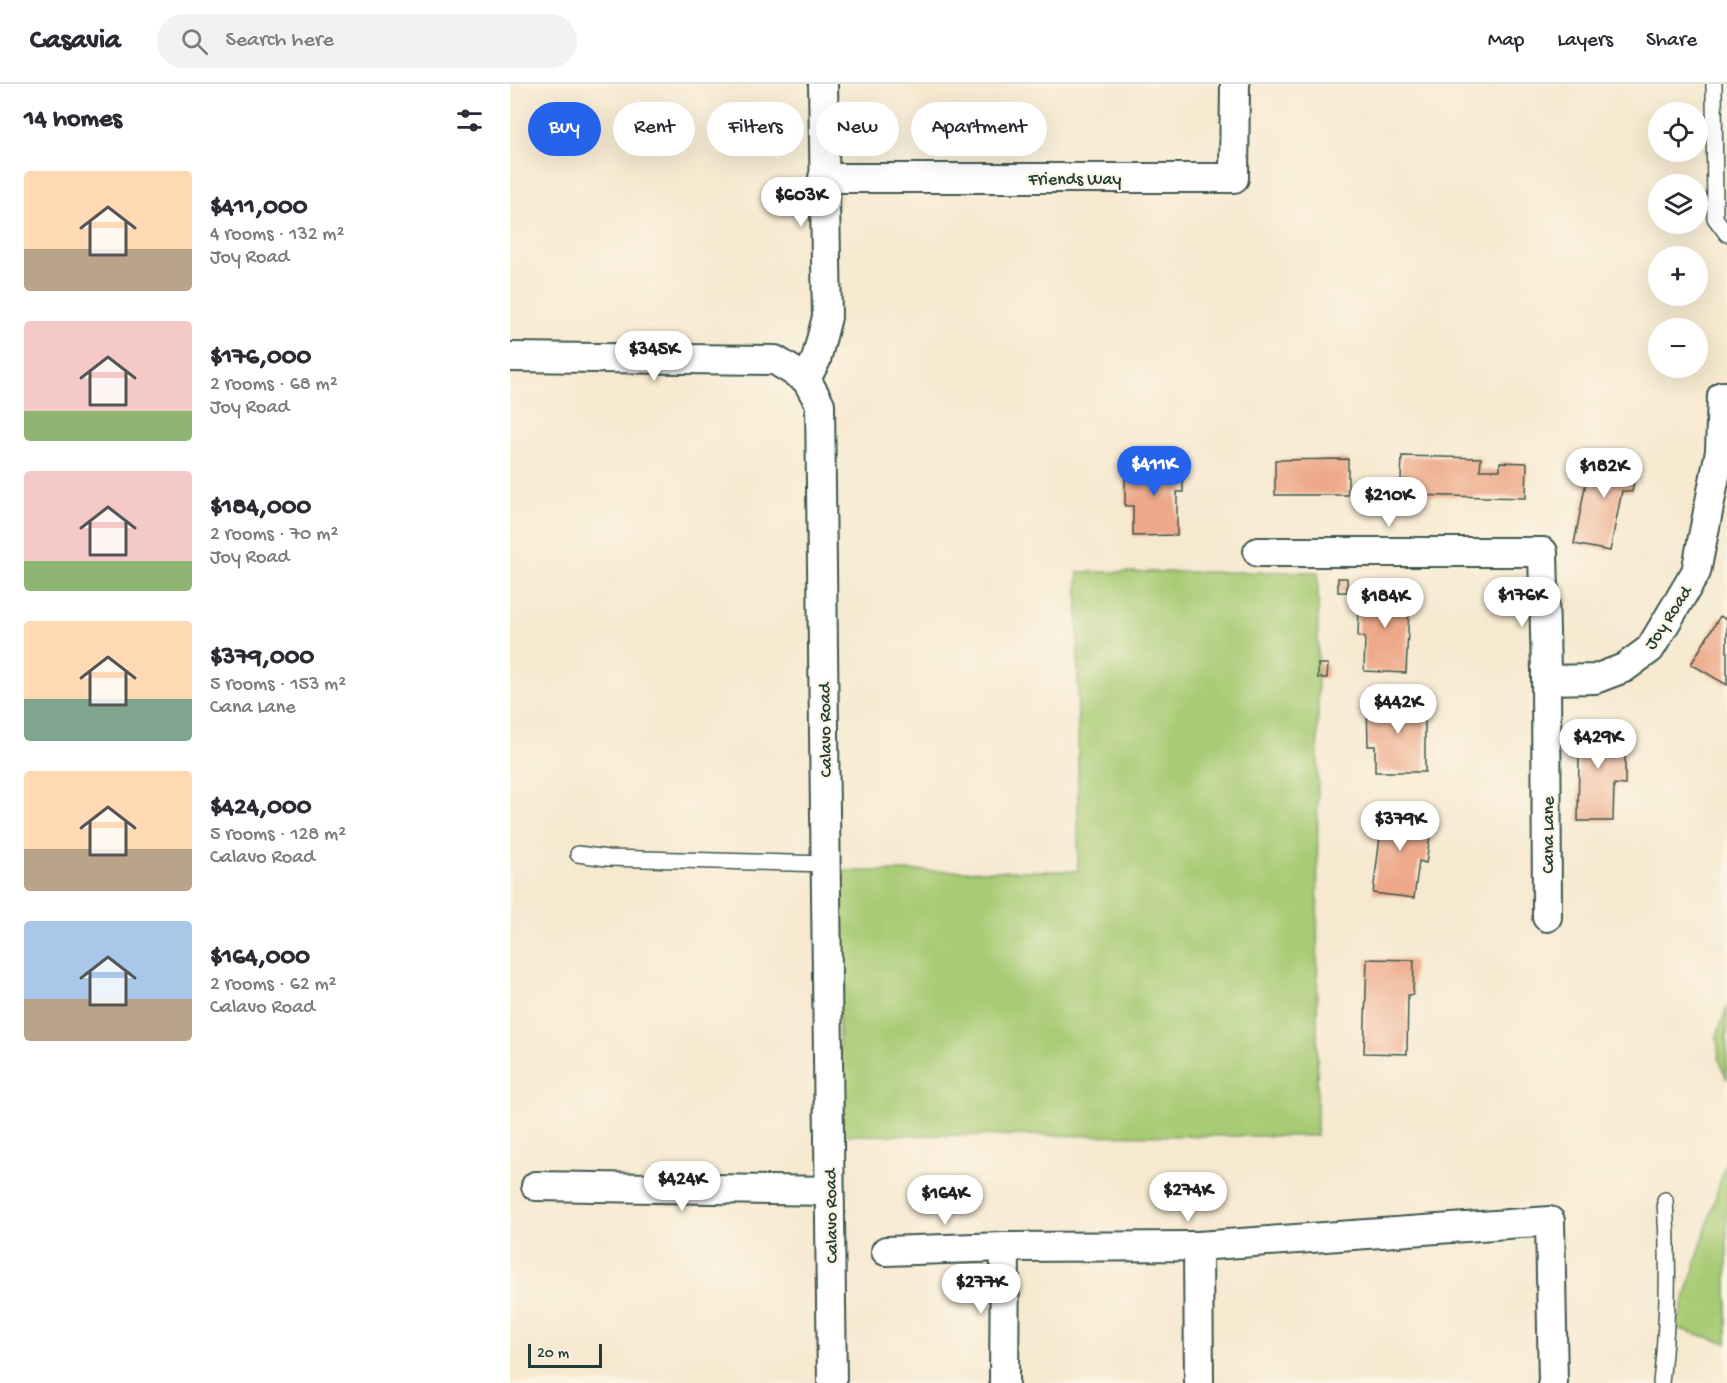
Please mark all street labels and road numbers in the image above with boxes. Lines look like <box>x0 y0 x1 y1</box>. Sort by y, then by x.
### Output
street label: Friends Way <box>1028 170 1122 191</box>
street label: Joy Road <box>1641 582 1698 654</box>
street label: Calavo Road <box>815 681 838 777</box>
street label: Cana Lane <box>1539 796 1560 873</box>
street label: Calavo Road <box>821 1167 844 1263</box>

